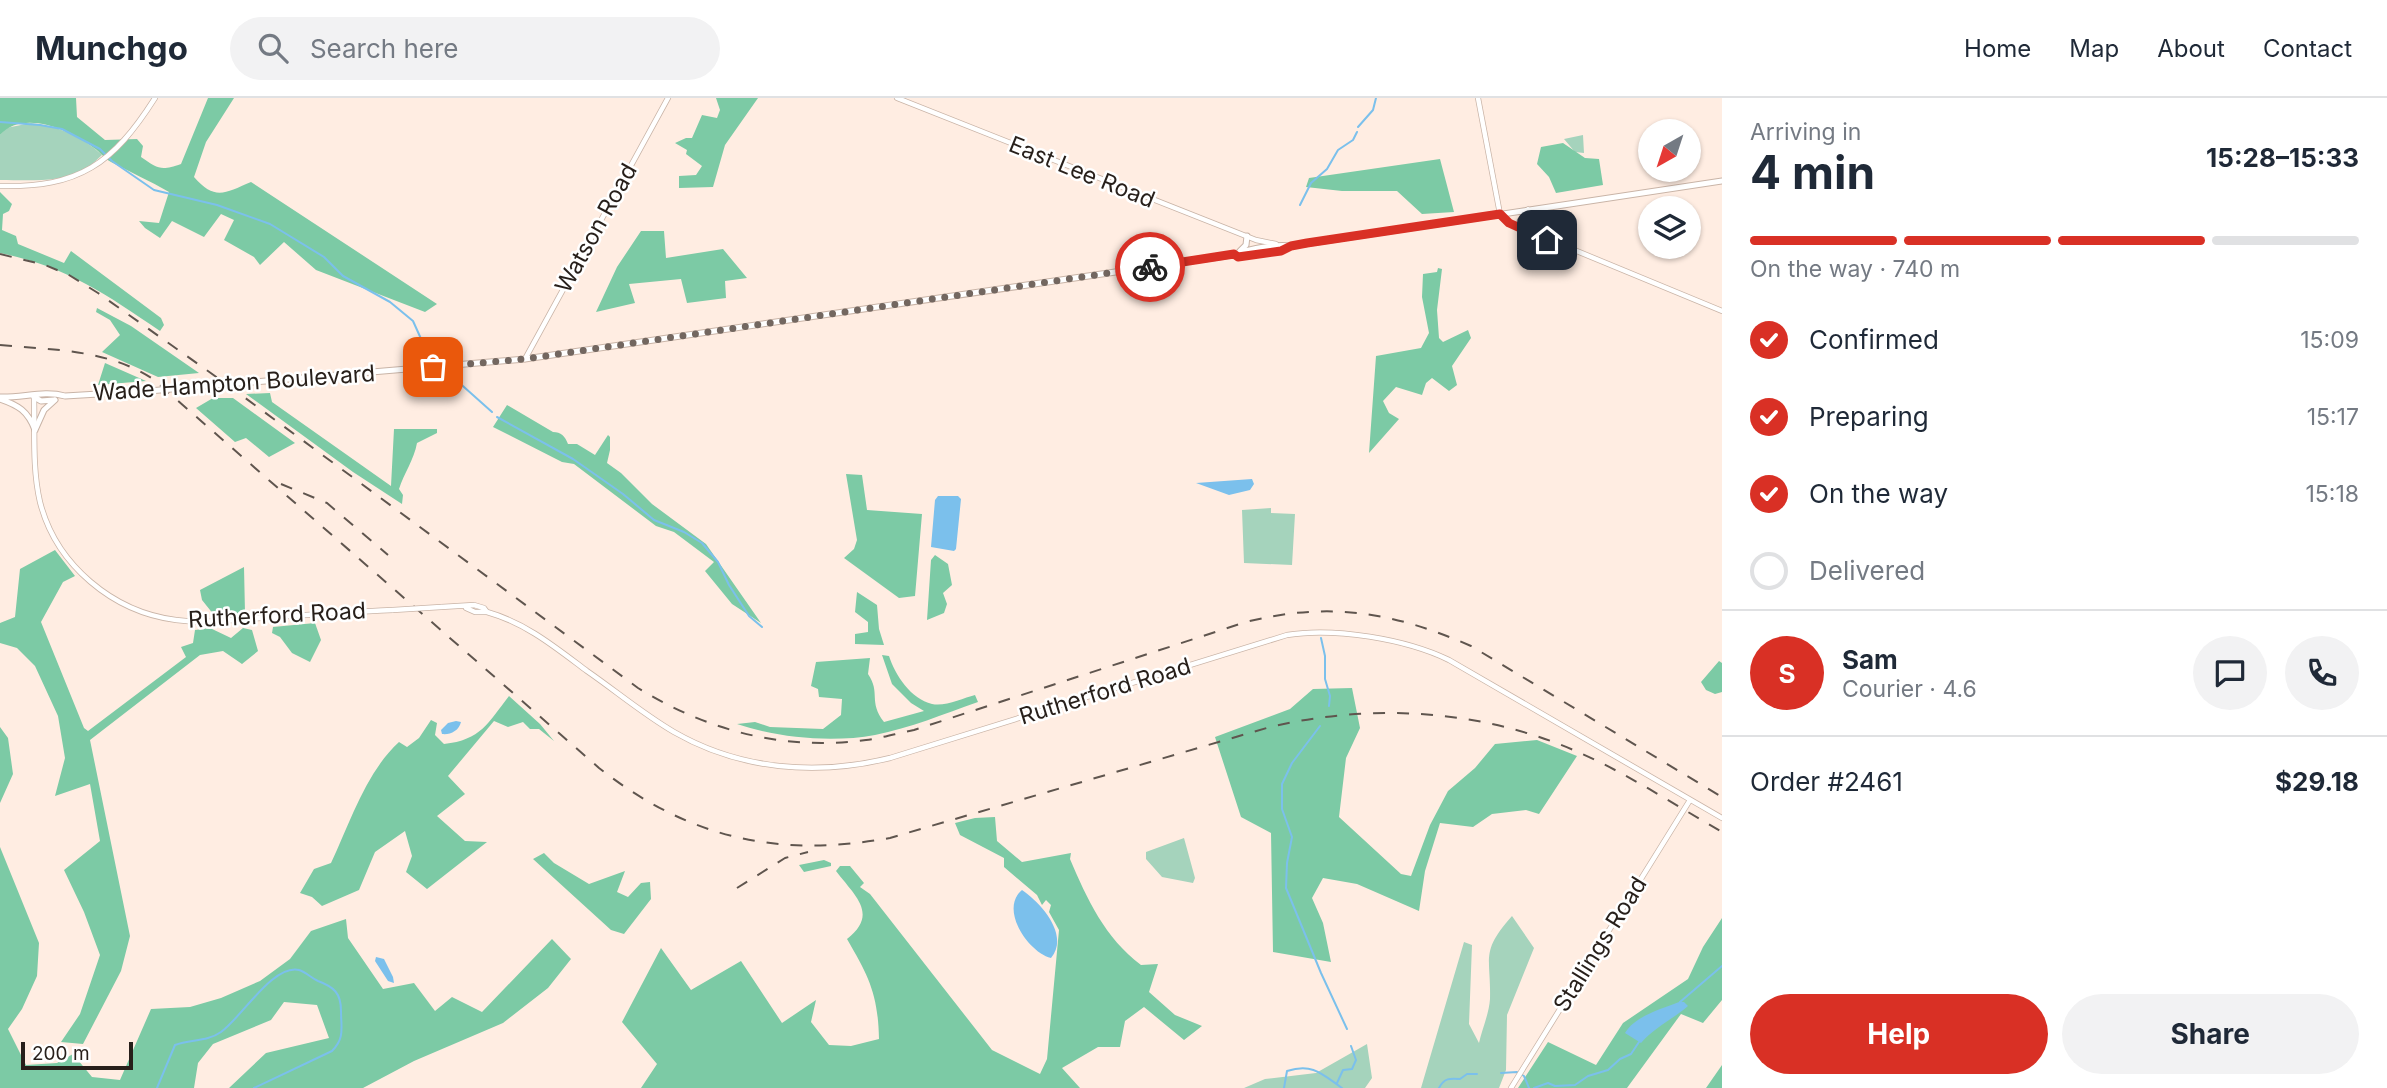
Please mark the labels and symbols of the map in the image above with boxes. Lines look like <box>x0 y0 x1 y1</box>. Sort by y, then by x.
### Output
north arrow <box>1638 119 1701 182</box>
street label: East Lee Road <box>1005 130 1159 214</box>
street label: Watson Road <box>549 159 643 297</box>
pin <box>1517 210 1577 270</box>
courier <box>1115 232 1185 302</box>
pin <box>403 337 463 397</box>
street label: Wade Hampton Boulevard <box>92 359 376 407</box>
street label: Rutherford Road <box>187 596 367 634</box>
street label: Rutherford Road <box>1016 652 1194 730</box>
street label: Stallings Road <box>1547 871 1653 1017</box>
scale bar <box>21 1039 133 1071</box>

